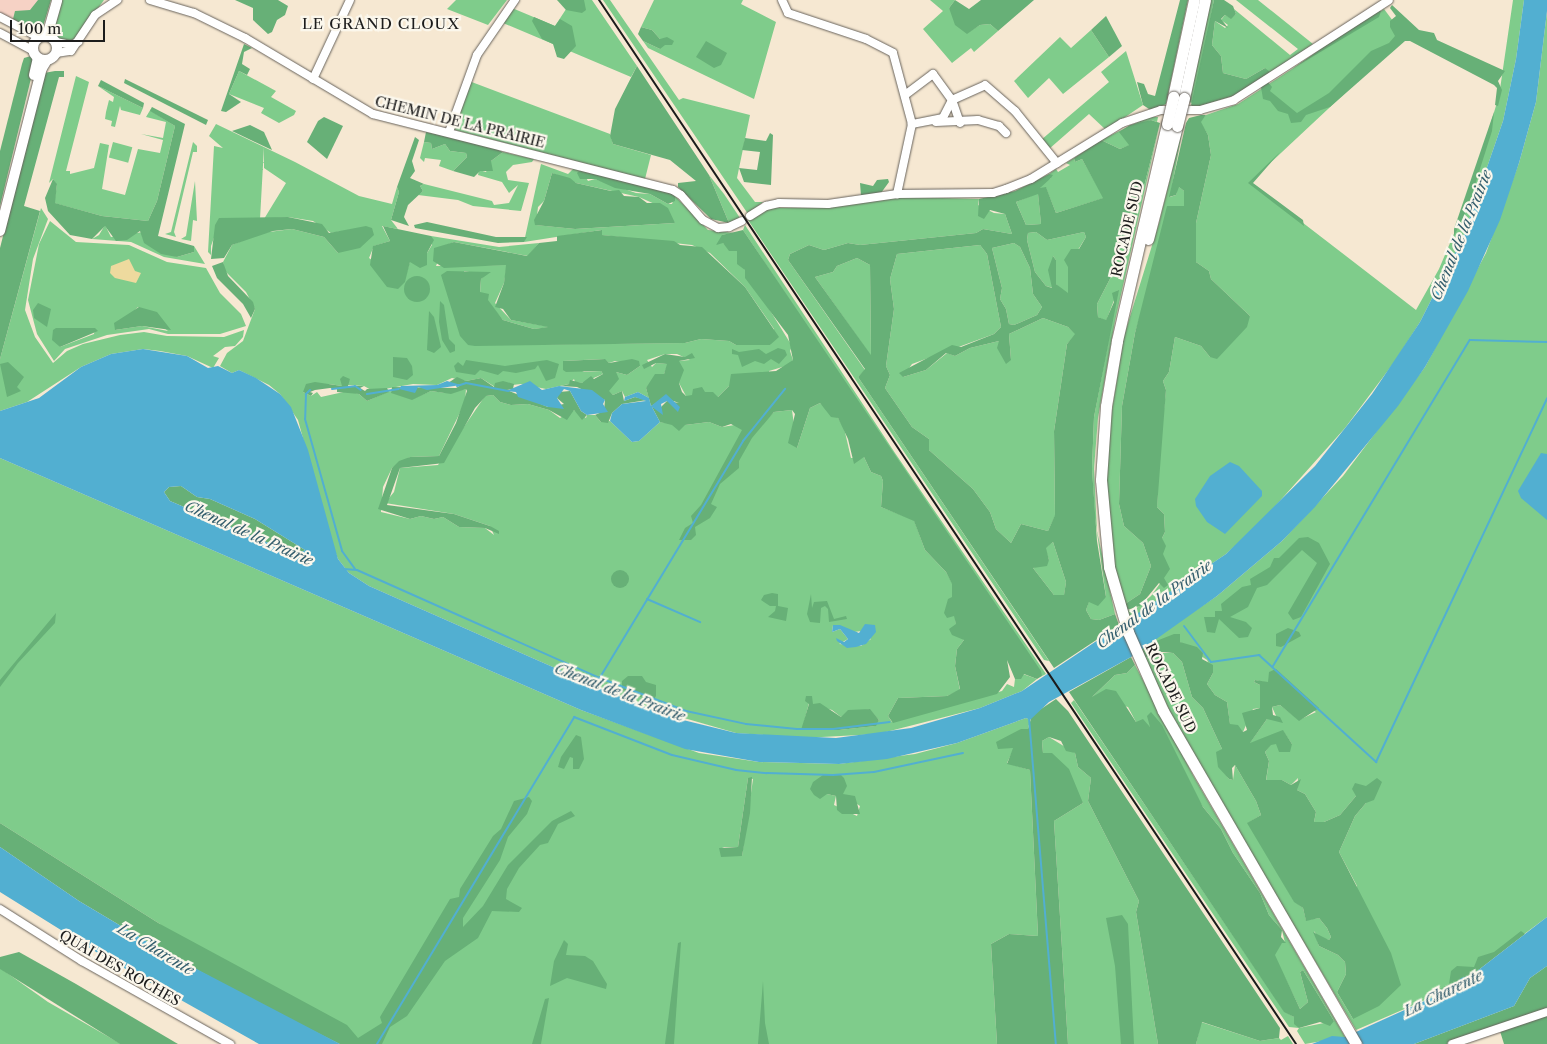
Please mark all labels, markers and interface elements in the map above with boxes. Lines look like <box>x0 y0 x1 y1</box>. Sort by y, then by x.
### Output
scale bar <box>12 10 108 42</box>
district label: LE GRAND CLOUX <box>300 15 462 33</box>
text: 100 m <box>18 19 61 38</box>
street label: CHEMIN DE LA PRAIRIE <box>373 93 547 151</box>
water label: Chenal de la Prairie <box>1427 168 1495 302</box>
street label: ROCADE SUD <box>1108 179 1146 279</box>
water label: Chenal de la Prairie <box>182 497 316 569</box>
water label: Chenal de la Prairie <box>1093 556 1215 652</box>
street label: ROCADE SUD <box>1142 640 1200 736</box>
water label: Chenal de la Prairie <box>552 659 688 725</box>
water label: La Charente <box>115 919 197 979</box>
street label: QUAI DES ROCHES <box>57 927 183 1009</box>
water label: La Charente <box>1400 966 1486 1020</box>

